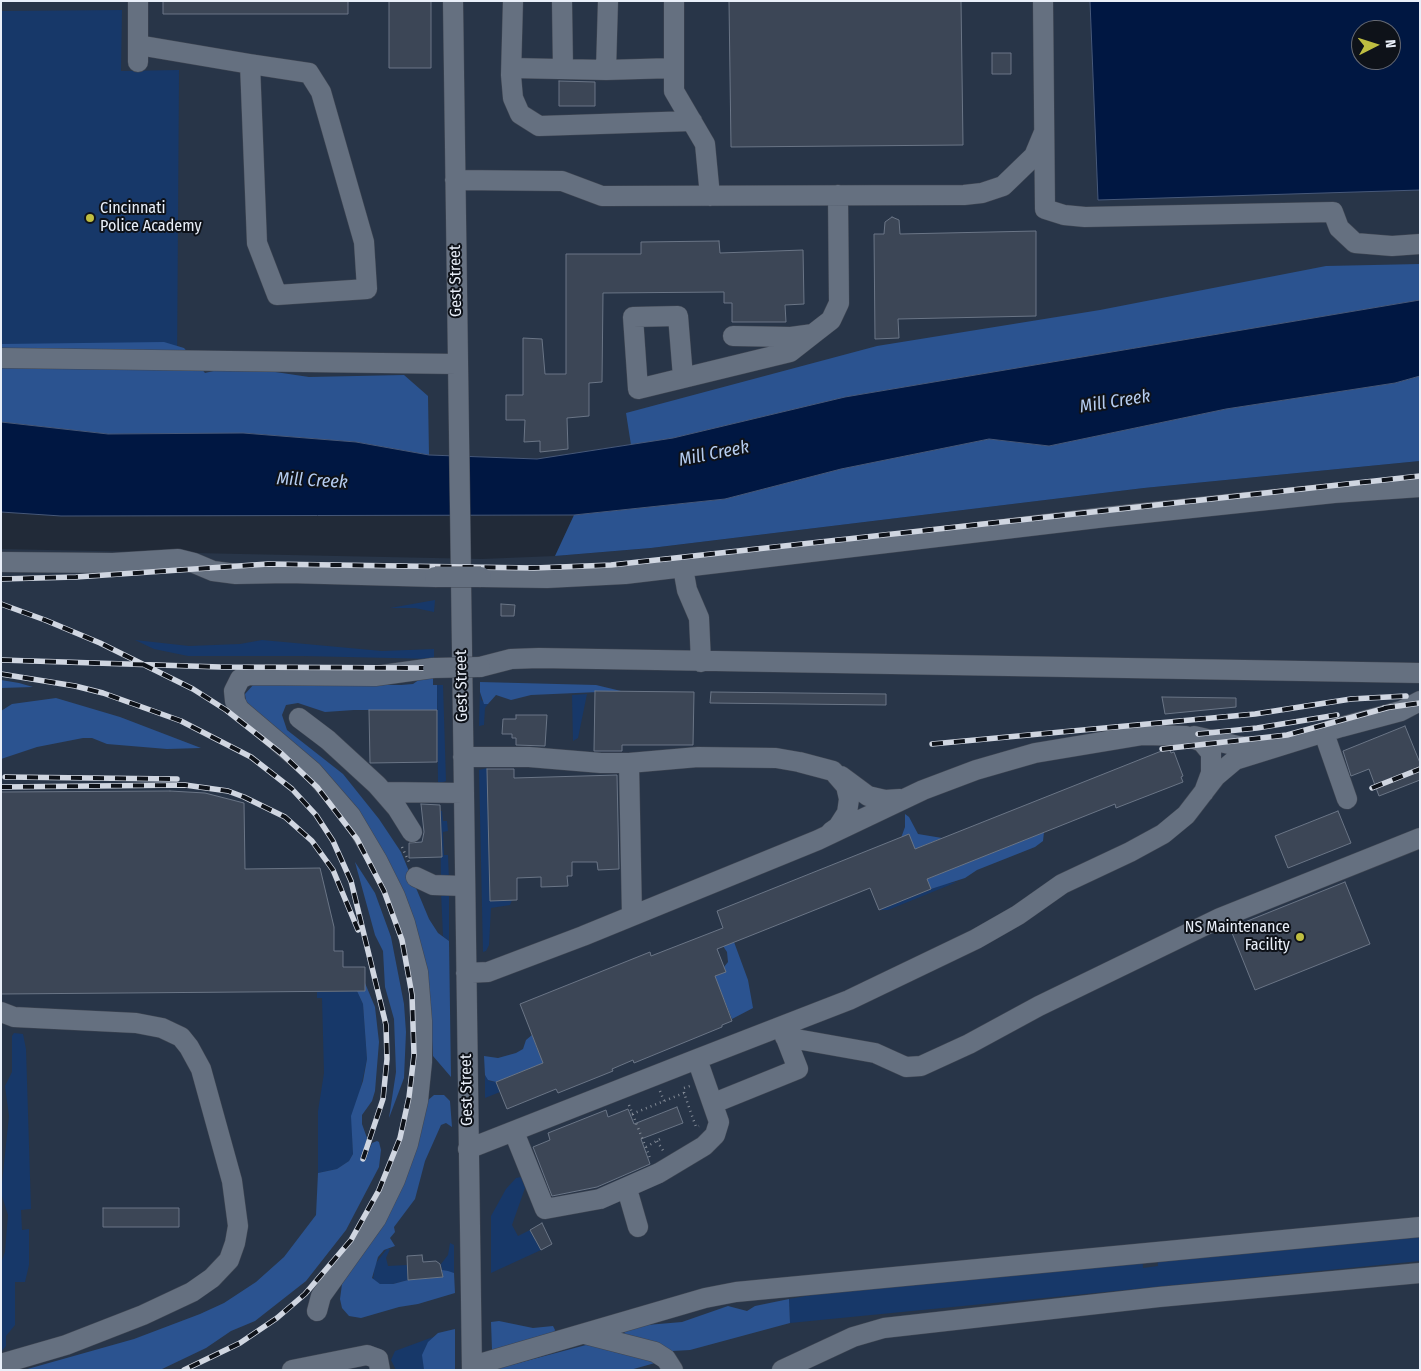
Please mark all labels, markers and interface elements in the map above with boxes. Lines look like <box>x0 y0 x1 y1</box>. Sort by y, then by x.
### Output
north arrow <box>1351 20 1401 70</box>
text: N <box>1382 39 1399 49</box>
place label: Cincinnati Police Academy <box>100 199 202 237</box>
marker: Cincinnati Police Academy <box>84 212 96 224</box>
street label: Gest Street <box>446 245 466 317</box>
water label: Mill Creek <box>1078 386 1152 418</box>
water label: Mill Creek <box>677 437 751 471</box>
water label: Mill Creek <box>276 468 348 494</box>
street label: Gest Street <box>452 650 472 722</box>
place label: NS Maintenance Facility <box>1185 918 1290 956</box>
marker: NS Maintenance Facility <box>1294 931 1306 943</box>
street label: Gest Street <box>457 1054 477 1126</box>

